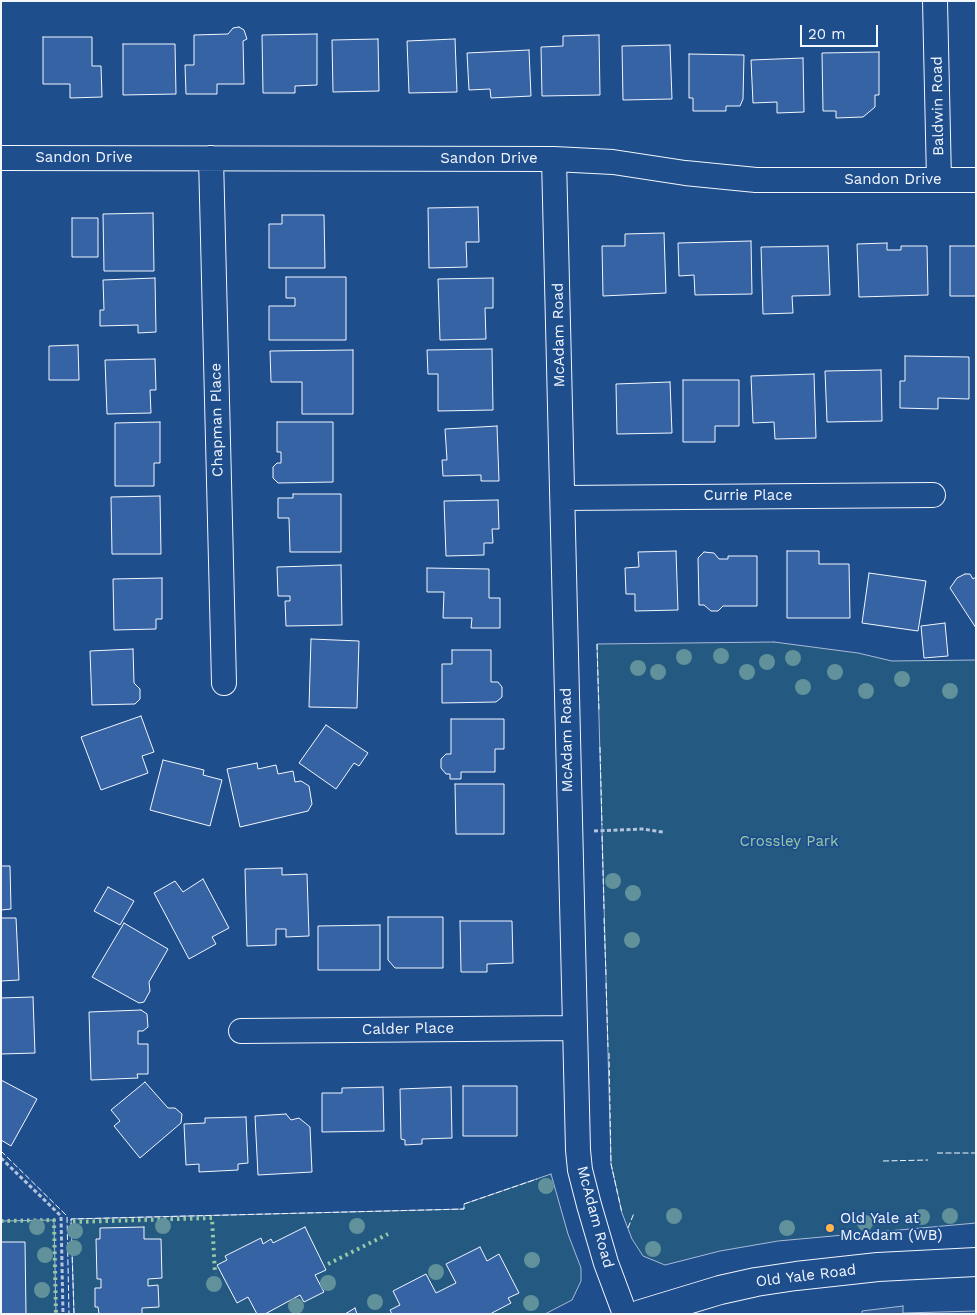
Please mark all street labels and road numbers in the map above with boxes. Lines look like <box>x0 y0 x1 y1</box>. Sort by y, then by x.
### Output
street label: Baldwin Road <box>928 56 948 156</box>
street label: Sandon Drive <box>35 149 133 167</box>
street label: Sandon Drive <box>440 150 538 168</box>
street label: Sandon Drive <box>844 171 942 189</box>
street label: McAdam Road <box>549 282 569 388</box>
street label: Chapman Place <box>207 363 227 477</box>
street label: Currie Place <box>704 487 792 505</box>
street label: McAdam Road <box>557 687 577 793</box>
street label: Calder Place <box>362 1019 454 1039</box>
street label: McAdam Road <box>573 1164 617 1270</box>
street label: Old Yale Road <box>755 1261 857 1291</box>

